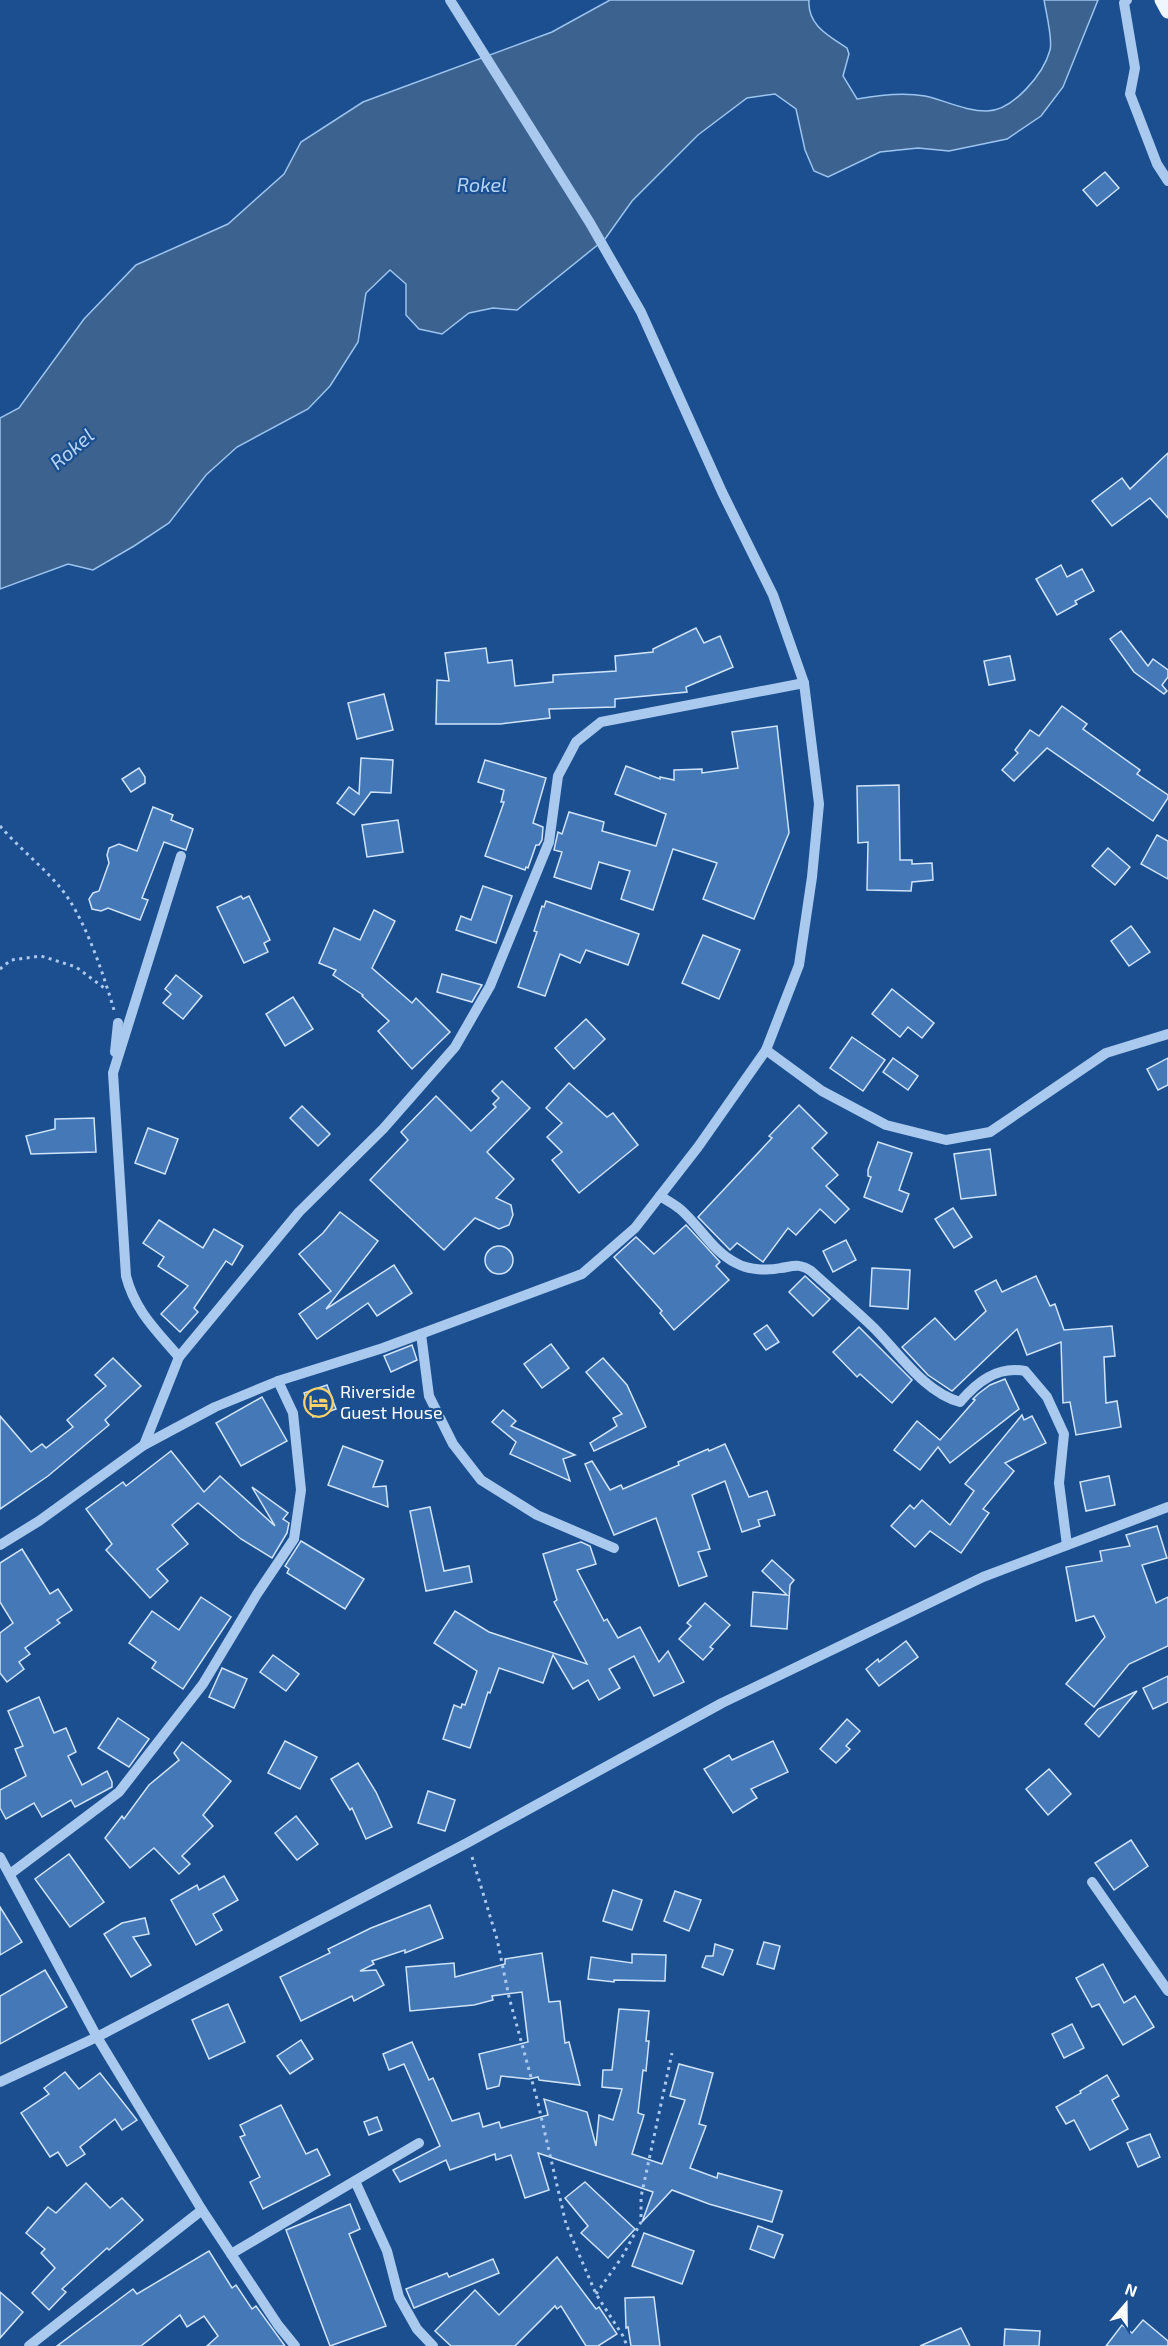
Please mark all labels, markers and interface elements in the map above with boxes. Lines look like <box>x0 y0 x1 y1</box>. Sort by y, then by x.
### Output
water label: Rokel <box>457 172 507 196</box>
water label: Rokel <box>44 423 98 474</box>
place label: Riverside Guest House <box>340 1380 443 1423</box>
hotel icon: Riverside Guest House <box>303 1386 335 1418</box>
north arrow <box>1096 2274 1156 2334</box>
text: N <box>1123 2279 1140 2300</box>

